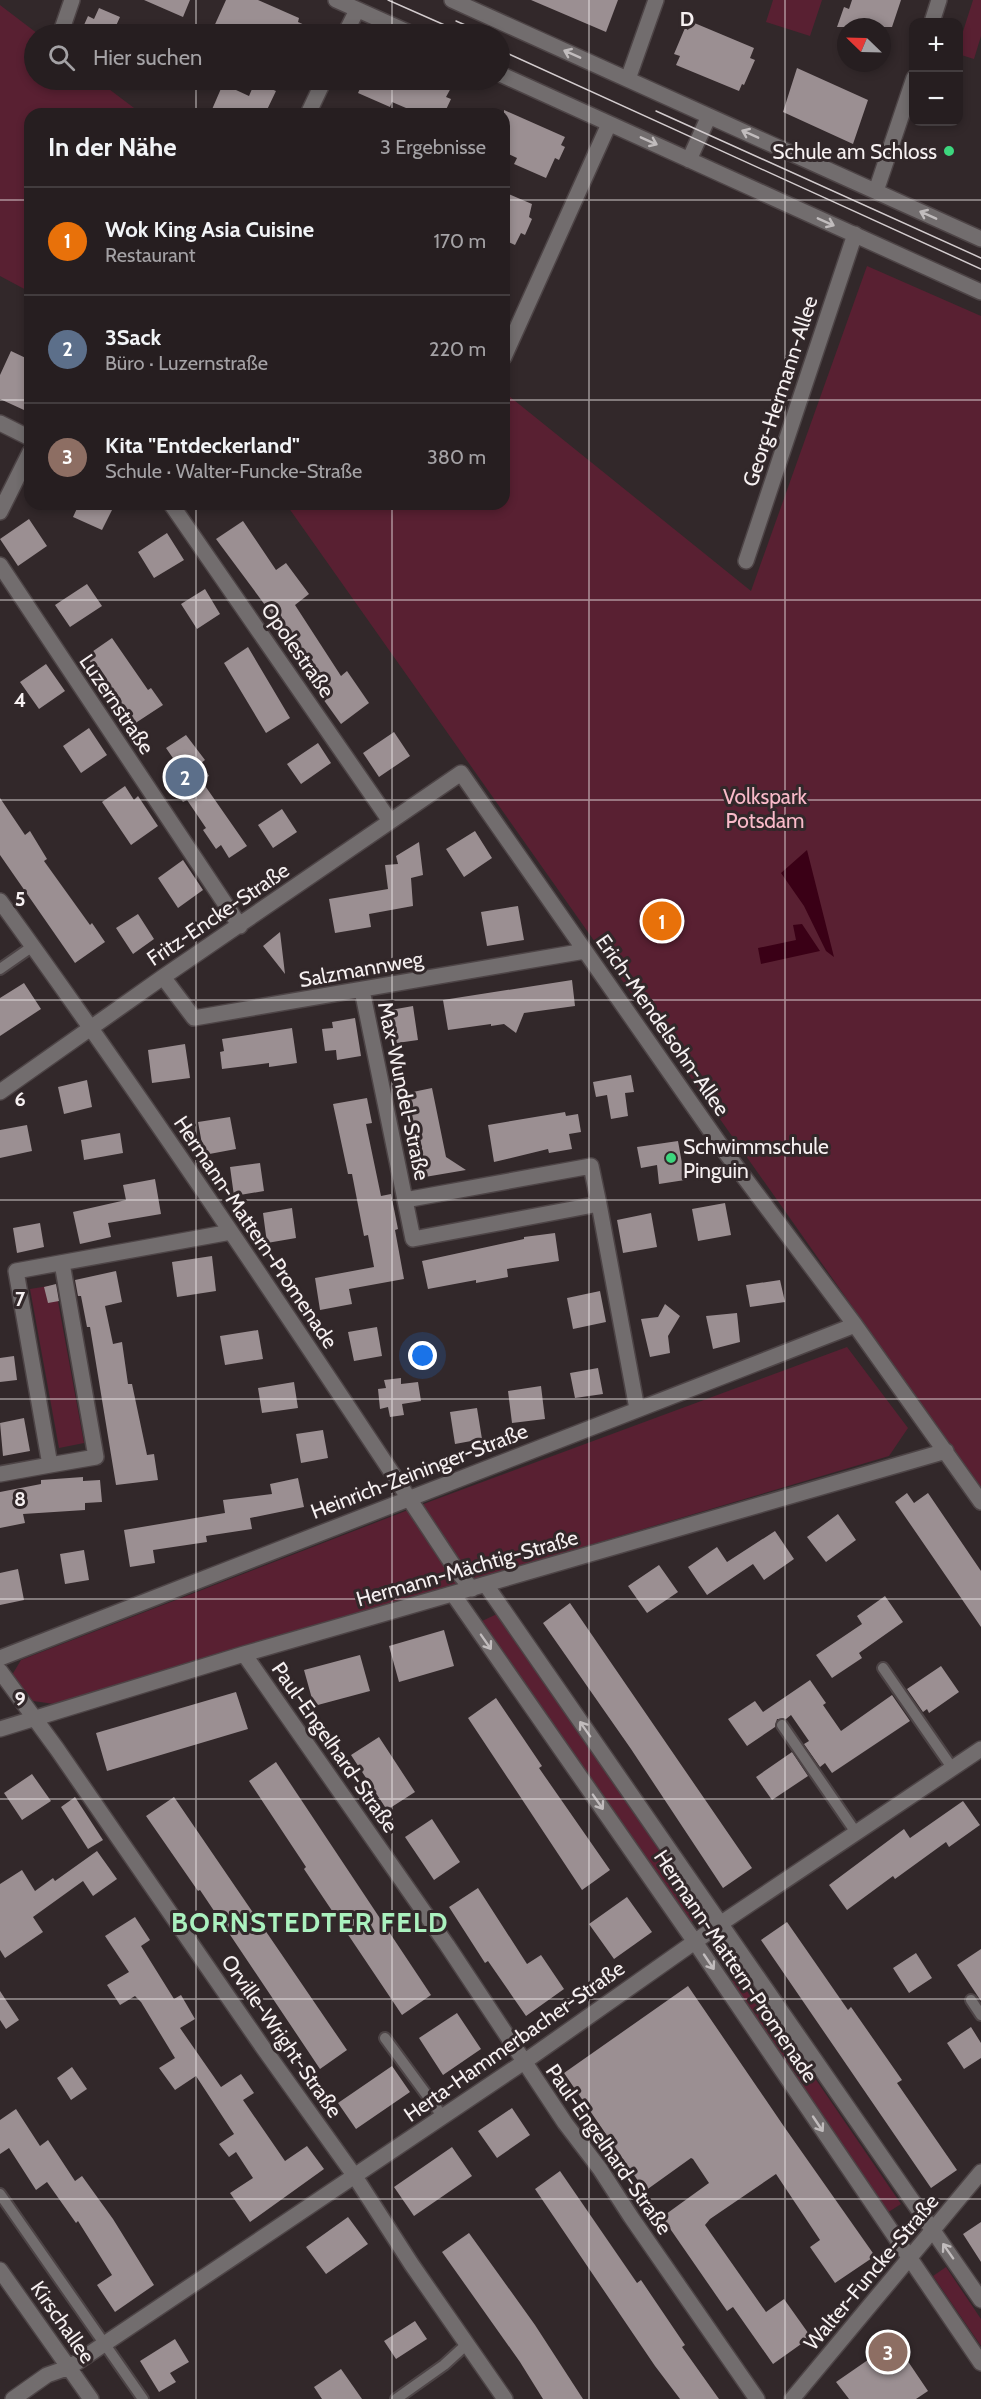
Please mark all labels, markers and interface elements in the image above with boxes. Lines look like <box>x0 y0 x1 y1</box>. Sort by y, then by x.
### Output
text: D <box>680 7 694 31</box>
north arrow <box>837 18 891 72</box>
map controls <box>909 18 963 126</box>
button: + <box>909 18 963 72</box>
search box <box>24 24 510 90</box>
icon: search <box>45 41 78 74</box>
text: Hier suchen <box>93 44 202 71</box>
one-way arrow <box>564 48 582 59</box>
button: − <box>909 72 963 126</box>
one-way arrow <box>741 128 759 140</box>
text: In der Nähe <box>48 131 177 163</box>
text: 3 Ergebnisse <box>380 135 486 159</box>
one-way arrow <box>639 136 657 148</box>
place label: Schule am Schloss <box>772 139 937 164</box>
marker: Schule am Schloss <box>942 144 956 158</box>
one-way arrow <box>919 208 937 220</box>
text: Wok King Asia Cuisine <box>105 216 314 243</box>
one-way arrow <box>817 216 835 228</box>
text: 1 <box>64 229 71 253</box>
text: 170 m <box>434 229 486 253</box>
text: Restaurant <box>105 243 196 267</box>
street label: Georg-Hermann-Allee <box>737 292 823 490</box>
text: 3Sack <box>105 324 161 351</box>
text: 2 <box>62 337 73 361</box>
text: 220 m <box>429 337 486 361</box>
text: Büro · Luzernstraße <box>105 351 268 375</box>
text: Kita "Entdeckerland" <box>105 432 300 459</box>
text: 3 <box>62 445 73 469</box>
text: 380 m <box>427 445 486 469</box>
text: Schule · Walter-Funcke-Straße <box>105 459 362 483</box>
street label: Opolestraße <box>256 598 340 702</box>
street label: Luzernstraße <box>74 649 160 759</box>
text: 4 <box>14 688 26 712</box>
pin: 2 <box>166 754 204 800</box>
park label: Volkspark Potsdam <box>723 784 808 833</box>
street label: Fritz-Encke-Straße <box>142 857 294 971</box>
text: 5 <box>15 887 25 911</box>
pin: 1 <box>642 898 682 944</box>
street label: Erich-Mendelsohn-Allee <box>591 930 735 1121</box>
street label: Salzmannweg <box>297 946 425 992</box>
street label: Max-Wundel-Straße <box>373 999 435 1183</box>
text: 6 <box>14 1087 26 1111</box>
street label: Hermann-Mattern-Promenade <box>169 1111 343 1353</box>
place label: Schwimmschule Pinguin <box>683 1134 829 1183</box>
marker: Schwimmschule Pinguin <box>664 1151 678 1165</box>
text: 7 <box>15 1287 26 1311</box>
your location <box>408 1341 437 1370</box>
street label: Heinrich-Zeininger-Straße <box>307 1418 531 1524</box>
text: 8 <box>14 1487 26 1511</box>
street label: Hermann-Mächtig-Straße <box>353 1524 581 1612</box>
one-way arrow <box>480 1633 492 1649</box>
street label: Paul-Engelhard-Straße <box>267 1657 403 1837</box>
text: 9 <box>14 1687 26 1711</box>
one-way arrow <box>579 1721 591 1737</box>
one-way arrow <box>592 1793 604 1810</box>
street label: Hermann-Mattern-Promenade <box>649 1845 823 2087</box>
district label: BORNSTEDTER FELD <box>171 1906 449 1939</box>
street label: Orville-Wright-Straße <box>216 1950 348 2122</box>
one-way arrow <box>703 1954 715 1970</box>
street label: Herta-Hammerbacher-Straße <box>399 1955 629 2127</box>
street label: Paul-Engelhard-Straße <box>541 2059 677 2239</box>
one-way arrow <box>812 2115 824 2131</box>
street label: Walter-Funcke-Straße <box>798 2189 944 2355</box>
one-way arrow <box>942 2244 954 2260</box>
street label: Kirschallee <box>26 2276 100 2368</box>
pin: 3 <box>868 2330 908 2374</box>

